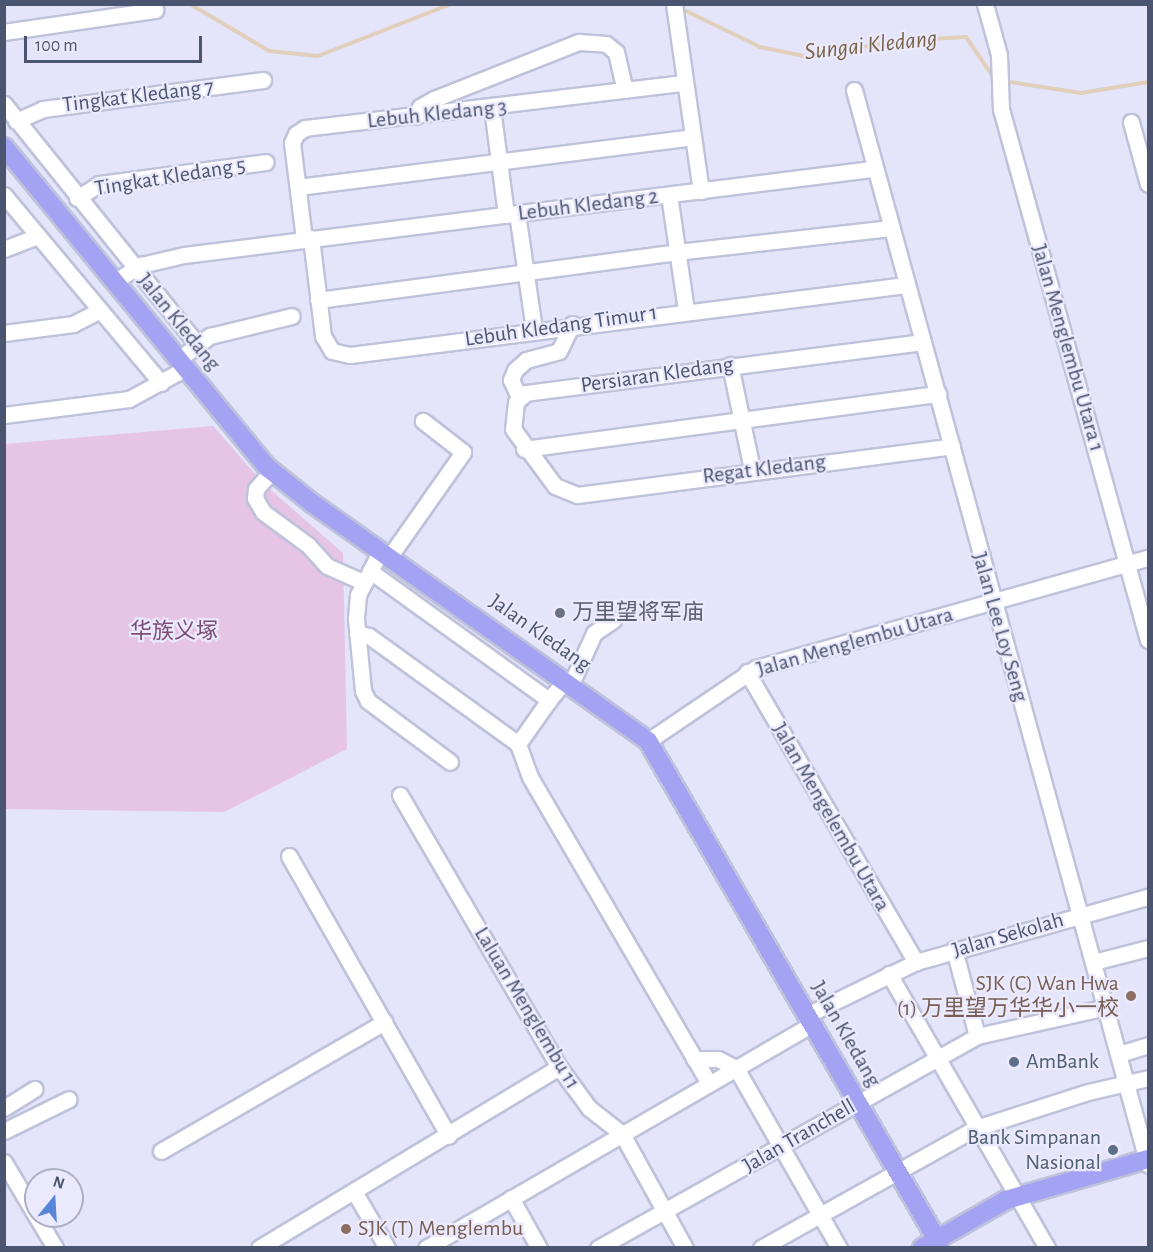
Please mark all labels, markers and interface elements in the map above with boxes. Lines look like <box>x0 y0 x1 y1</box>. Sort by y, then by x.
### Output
scale bar <box>27 24 206 62</box>
water label: Sungai Kledang <box>803 25 939 67</box>
text: 100 m <box>35 37 78 55</box>
street label: Tingkat Kledang 7 <box>61 74 215 118</box>
street label: Lebuh Kledang 3 <box>366 94 508 134</box>
street label: Tingkat Kledang 5 <box>93 152 247 202</box>
street label: Lebuh Kledang 2 <box>516 183 660 227</box>
street label: Jalan Menglembu Utara 1 <box>1026 241 1110 455</box>
street label: Jalan Kledang <box>132 268 226 376</box>
street label: Lebuh Kledang Timur 1 <box>463 299 659 353</box>
street label: Persiaran Kledang <box>579 351 735 399</box>
street label: Regat Kledang <box>701 448 827 490</box>
street label: Jalan Lee Loy Seng <box>966 549 1034 705</box>
street label: Jalan Kledang <box>484 588 596 678</box>
place label: 万里望将军庙 <box>572 600 704 626</box>
street label: Jalan Menglembu Utara <box>754 601 956 683</box>
marker: 万里望将军庙 <box>553 606 567 620</box>
park label: 华族义塚 <box>130 619 218 645</box>
street label: Jalan Mengelembu Utara <box>766 718 896 916</box>
street label: Jalan Sekolah <box>949 907 1067 963</box>
street label: Laluan Menglembu 11 <box>468 922 586 1094</box>
place label: SJK (C) Wan Hwa (1) 万里望万华华小一校 <box>897 970 1119 1022</box>
street label: Jalan Kledang <box>805 976 887 1092</box>
marker: SJK (C) Wan Hwa (1) 万里望万华华小一校 <box>1124 989 1138 1003</box>
place label: AmBank <box>1026 1049 1099 1075</box>
marker: AmBank <box>1007 1055 1021 1069</box>
street label: Jalan Tranchell <box>738 1093 860 1179</box>
place label: Bank Simpanan Nasional <box>967 1124 1101 1176</box>
marker: Bank Simpanan Nasional <box>1106 1143 1120 1157</box>
north arrow <box>24 1168 84 1228</box>
text: N <box>51 1173 67 1192</box>
place label: SJK (T) Menglembu <box>358 1216 523 1242</box>
marker: SJK (T) Menglembu <box>339 1222 353 1236</box>

